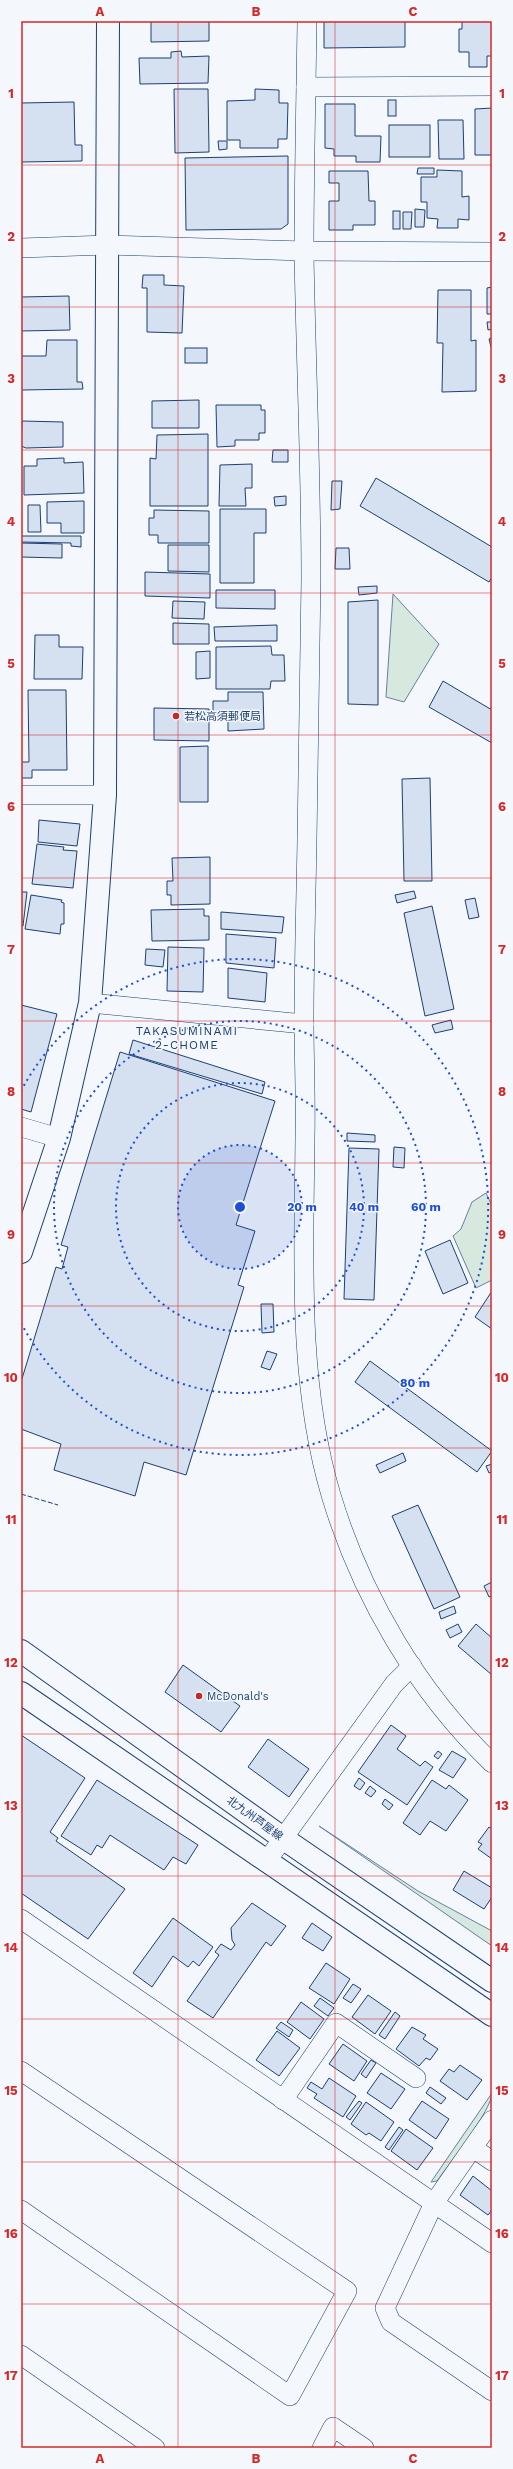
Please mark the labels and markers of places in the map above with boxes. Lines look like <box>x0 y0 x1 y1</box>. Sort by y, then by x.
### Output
place label: 若松高須郵便局 <box>184 710 261 723</box>
marker: 若松高須郵便局 <box>171 711 181 721</box>
centre of rings <box>233 1200 247 1214</box>
place label: McDonald's <box>207 1690 269 1703</box>
marker: McDonald's <box>194 1691 204 1701</box>

